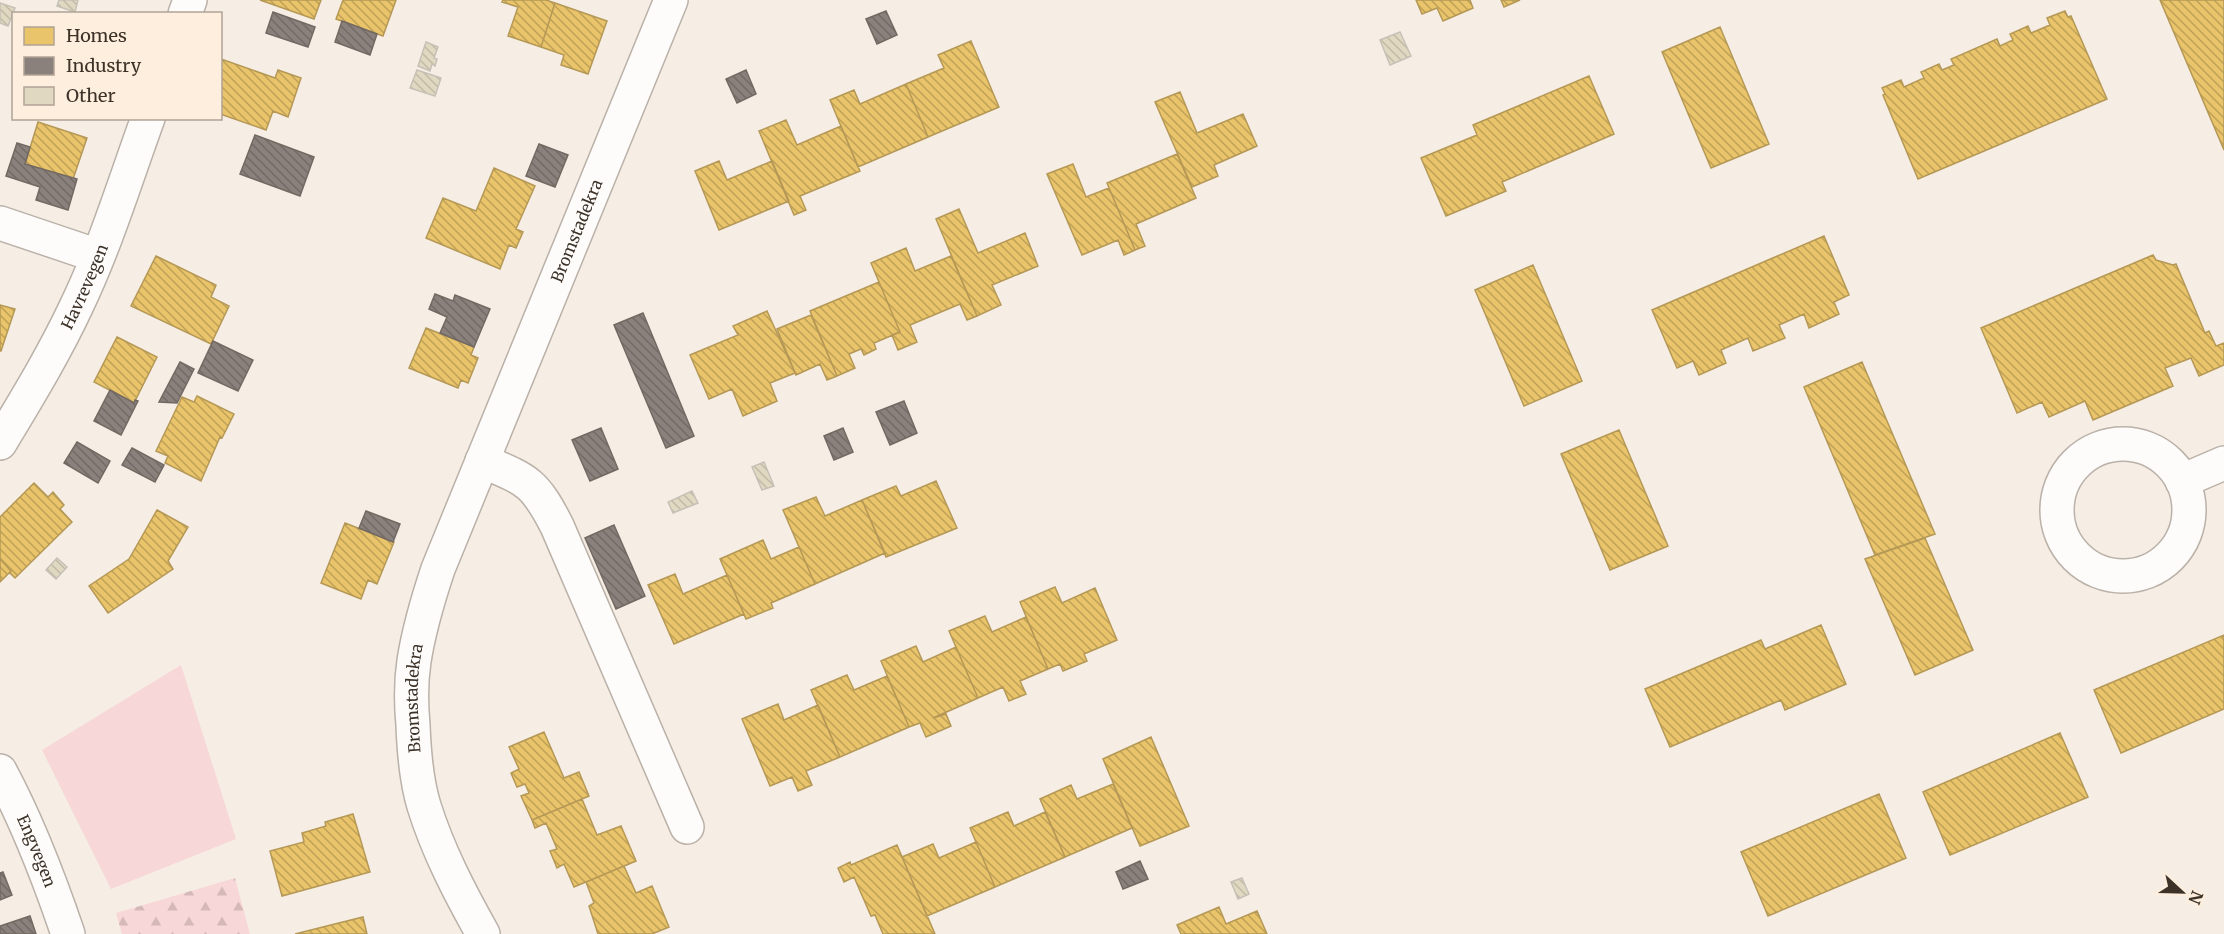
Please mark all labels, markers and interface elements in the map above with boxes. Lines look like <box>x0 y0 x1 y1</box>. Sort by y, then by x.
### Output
legend <box>12 12 222 120</box>
text: Homes <box>66 24 127 47</box>
text: Industry <box>66 54 142 77</box>
text: Other <box>66 84 116 107</box>
street label: Bromstadekra <box>547 176 607 285</box>
street label: Havrevegen <box>57 241 112 333</box>
street label: Bromstadekra <box>402 642 427 754</box>
street label: Engvegen <box>13 811 61 890</box>
north arrow <box>2152 862 2212 922</box>
text: N <box>2184 888 2208 908</box>

